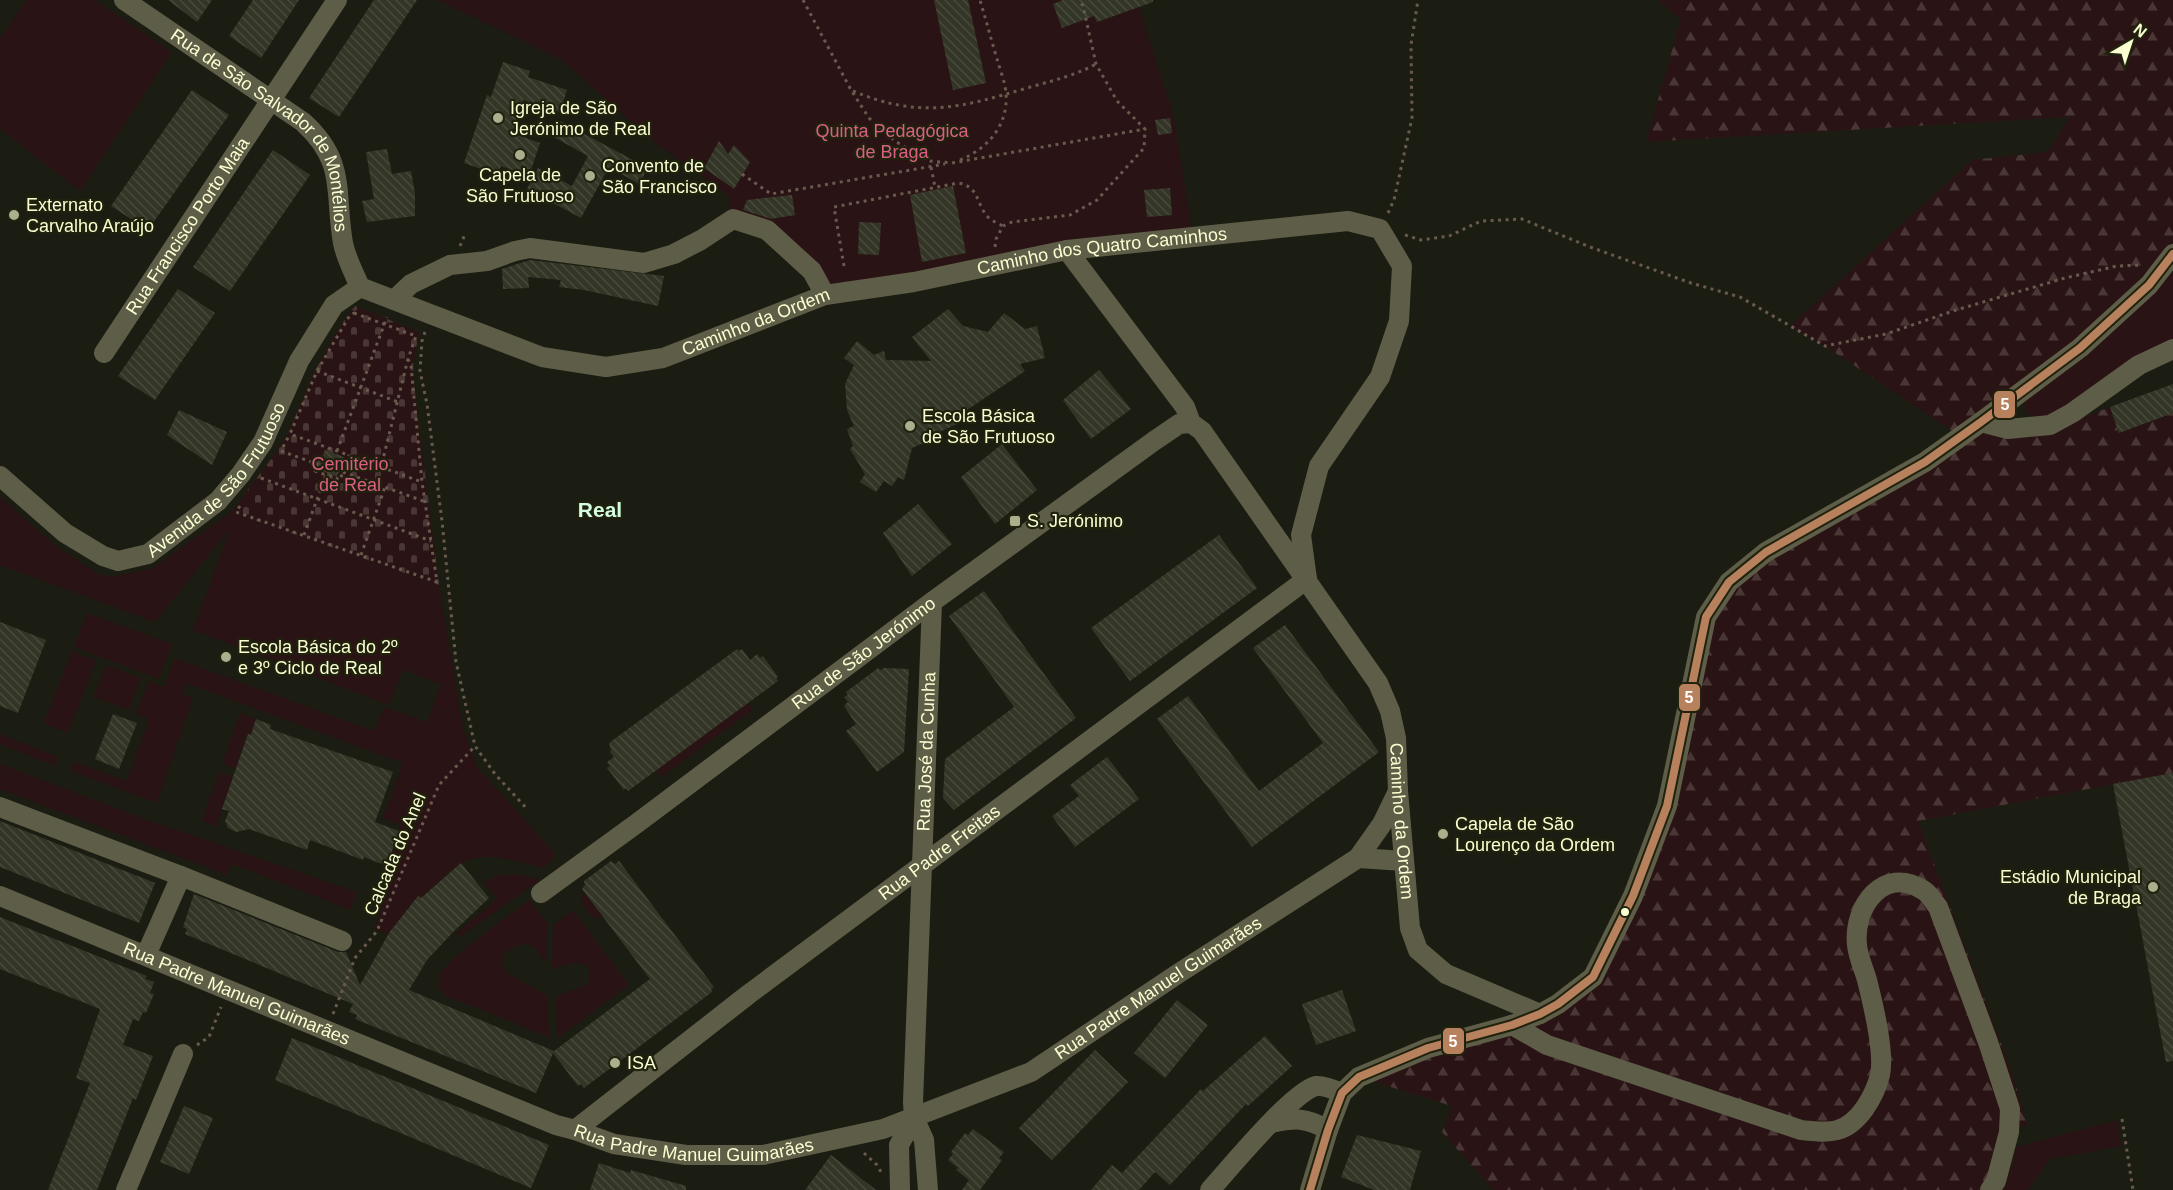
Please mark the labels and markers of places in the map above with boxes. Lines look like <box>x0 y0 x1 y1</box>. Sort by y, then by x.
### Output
place label: Igreja de São Jerónimo de Real <box>510 98 651 139</box>
marker: Igreja de São Jerónimo de Real <box>491 111 505 125</box>
marker: Capela de São Frutuoso <box>513 148 527 162</box>
place label: Convento de São Francisco <box>602 156 717 197</box>
place label: Capela de São Frutuoso <box>466 165 574 206</box>
marker: Convento de São Francisco <box>583 169 597 183</box>
place label: Externato Carvalho Araújo <box>26 195 154 236</box>
marker: Externato Carvalho Araújo <box>7 208 21 222</box>
place label: Escola Básica de São Frutuoso <box>922 406 1055 447</box>
marker: Escola Básica de São Frutuoso <box>903 419 917 433</box>
place label: S. Jerónimo <box>1027 511 1123 531</box>
marker: S. Jerónimo <box>1008 514 1022 528</box>
place label: Escola Básica do 2º e 3º Ciclo de Real <box>238 637 398 678</box>
marker: Escola Básica do 2º e 3º Ciclo de Real <box>219 650 233 664</box>
place label: Capela de São Lourenço da Ordem <box>1455 814 1615 855</box>
marker: Capela de São Lourenço da Ordem <box>1436 827 1450 841</box>
place label: Estádio Municipal de Braga <box>2000 867 2142 908</box>
marker: Estádio Municipal de Braga <box>2146 880 2160 894</box>
unlabelled marker <box>1619 906 1631 918</box>
place label: ISA <box>627 1053 656 1073</box>
marker: ISA <box>608 1056 622 1070</box>

